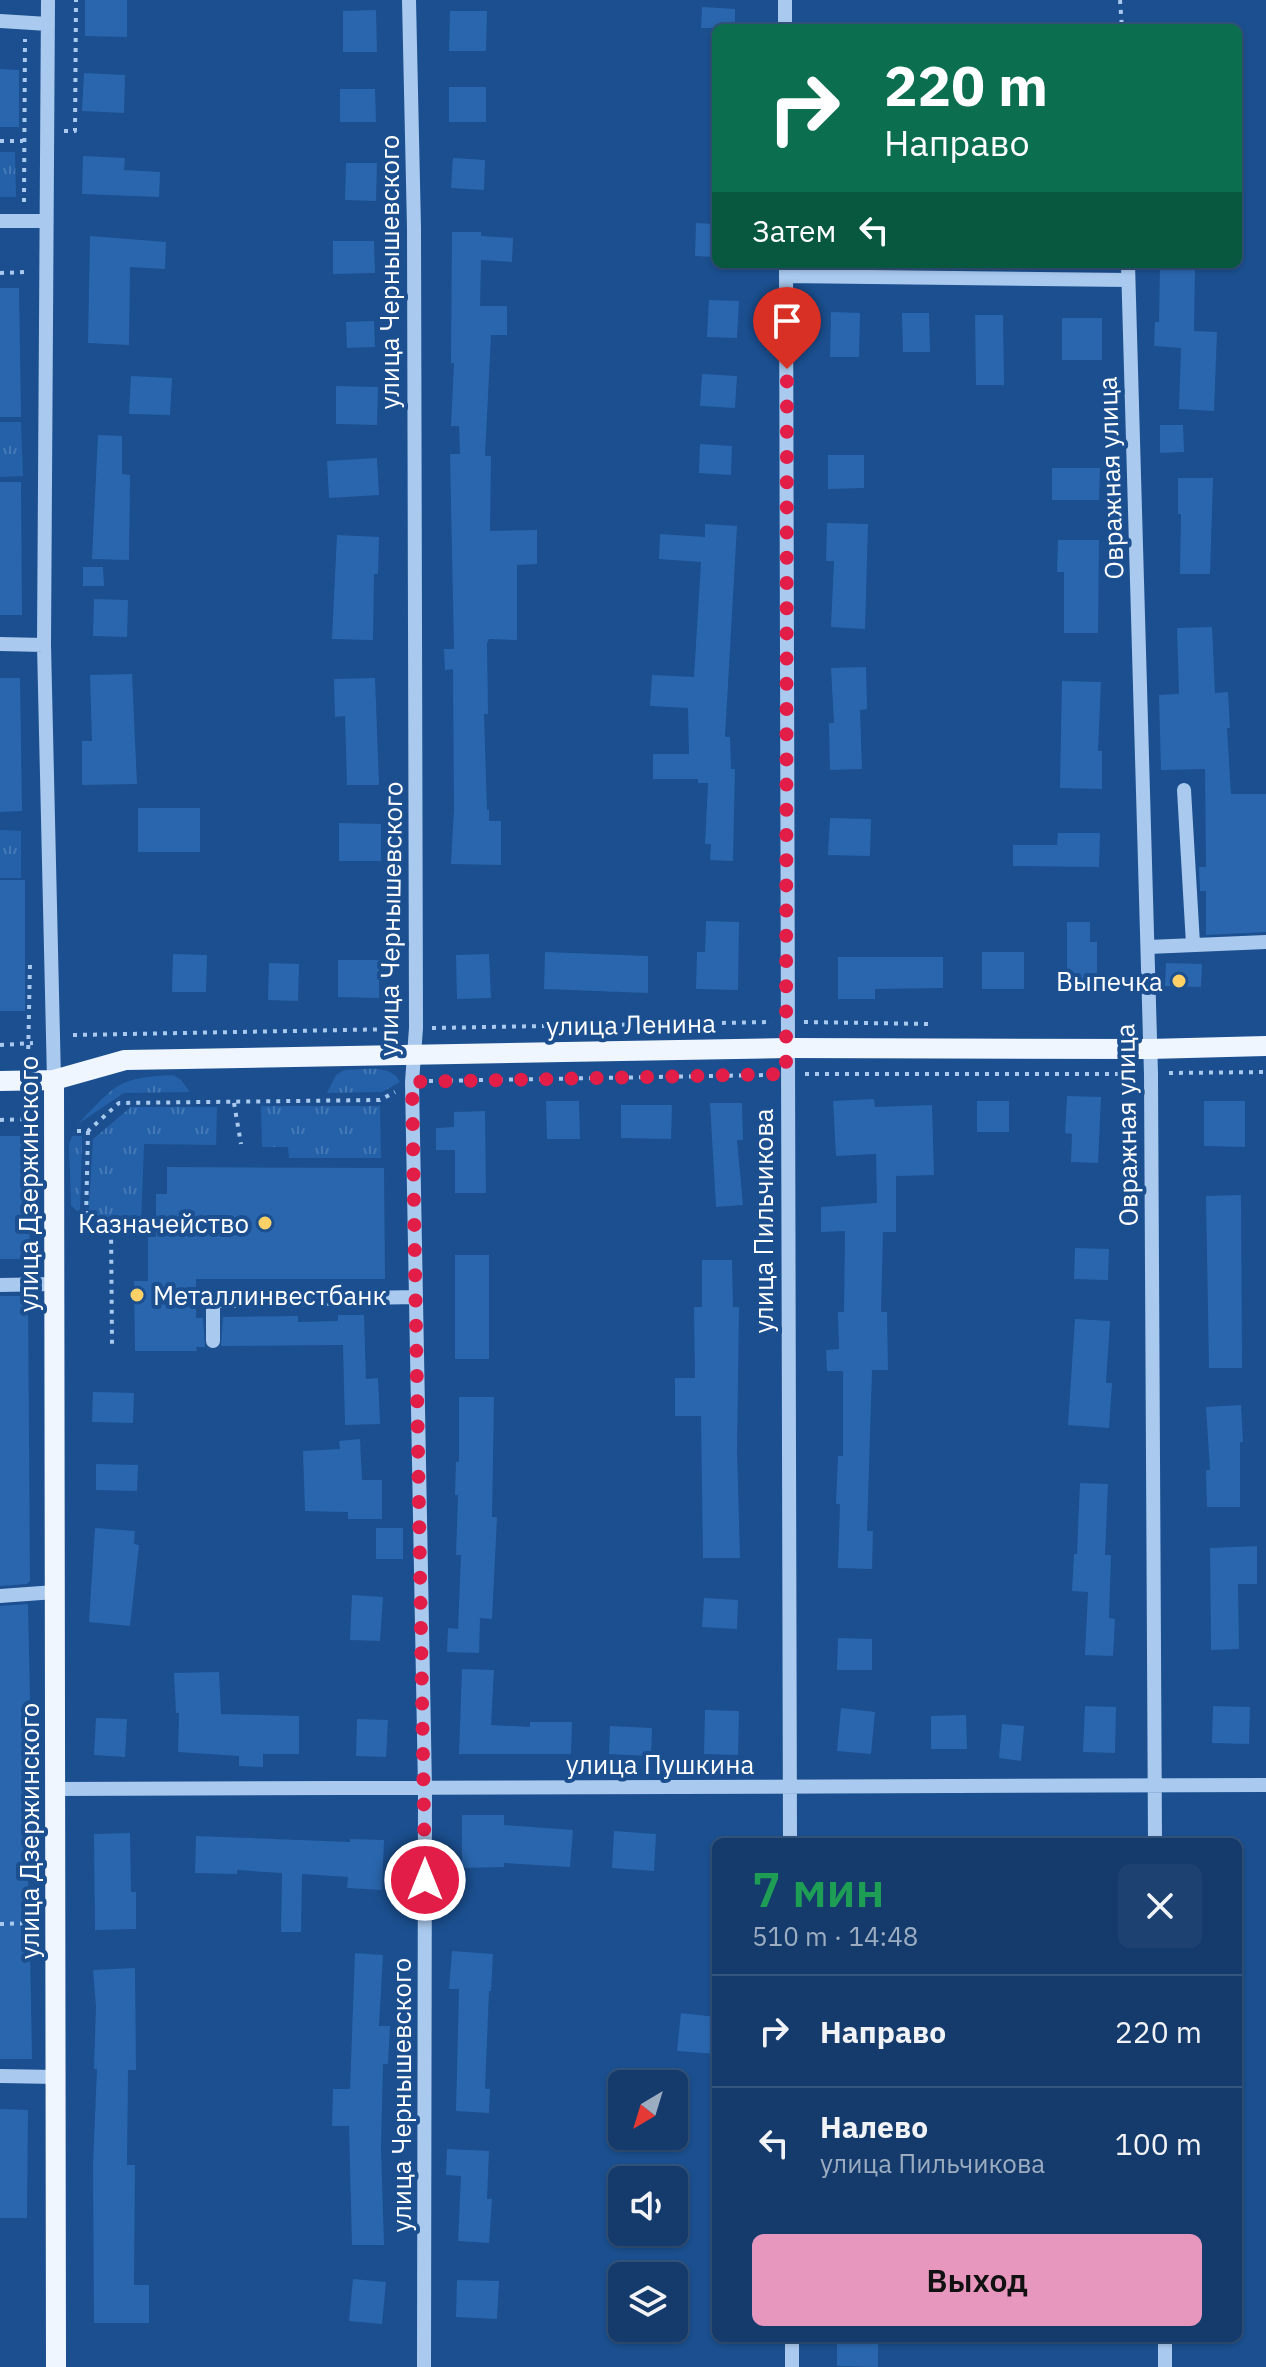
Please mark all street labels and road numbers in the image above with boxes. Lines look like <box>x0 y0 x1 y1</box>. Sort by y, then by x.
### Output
street label: улица Чернышевского <box>372 135 406 409</box>
street label: Овражная улица <box>1089 376 1131 580</box>
street label: улица Чернышевского <box>371 781 409 1057</box>
street label: улица Ленина <box>546 1006 716 1042</box>
street label: Овражная улица <box>1107 1023 1145 1227</box>
street label: улица Дзержинского <box>11 1056 45 1312</box>
street label: улица Пильчикова <box>746 1108 780 1334</box>
street label: улица Дзержинского <box>12 1703 46 1959</box>
street label: улица Пушкина <box>566 1747 754 1781</box>
street label: улица Чернышевского <box>384 1958 418 2232</box>

